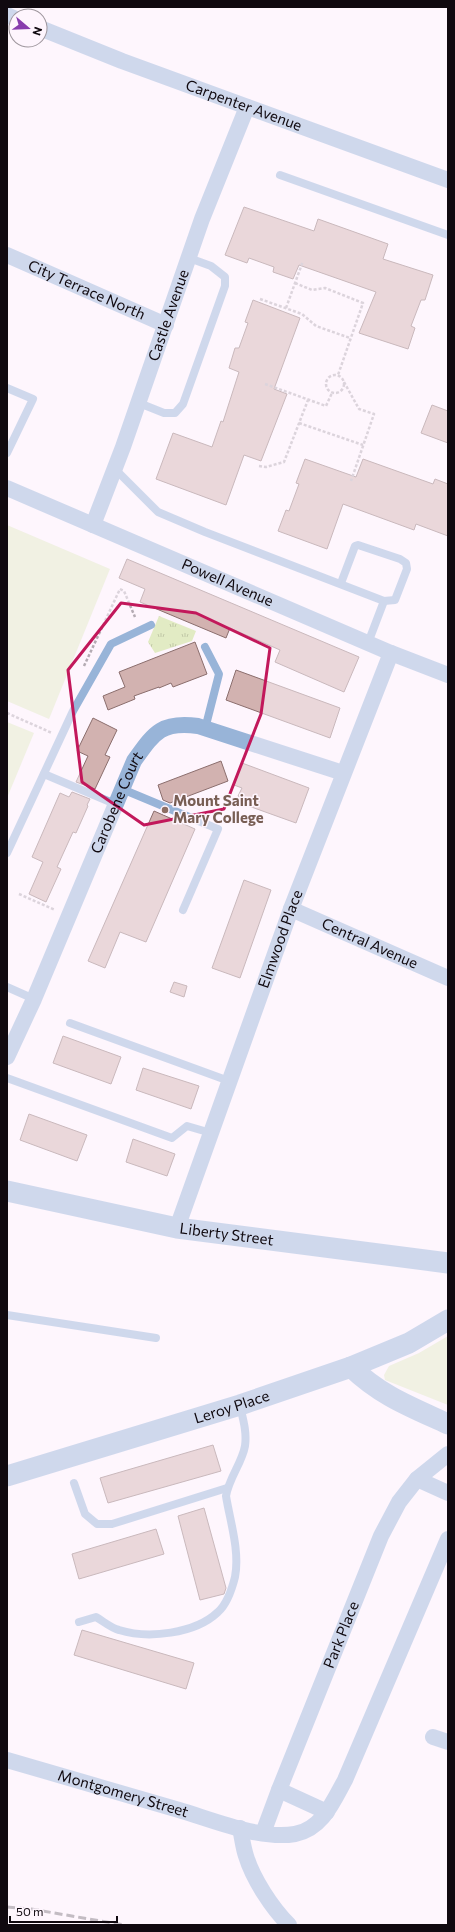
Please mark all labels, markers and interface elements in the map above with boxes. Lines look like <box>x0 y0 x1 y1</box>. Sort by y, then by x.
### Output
north arrow <box>8 8 48 48</box>
text: N <box>30 25 45 37</box>
street label: Carpenter Avenue <box>183 75 305 134</box>
street label: City Terrace North <box>26 255 148 323</box>
street label: Castle Avenue <box>144 267 192 363</box>
street label: Powell Avenue <box>179 554 277 609</box>
street label: Carobene Court <box>86 747 146 856</box>
place label: Mount Saint Mary College <box>173 791 264 826</box>
marker: Mount Saint Mary College <box>160 805 170 815</box>
street label: Elmwood Place <box>254 887 306 990</box>
street label: Central Avenue <box>319 914 421 972</box>
street label: Liberty Street <box>179 1218 275 1248</box>
street label: Leroy Place <box>192 1386 271 1427</box>
street label: Park Place <box>319 1598 362 1671</box>
street label: Montgomery Street <box>56 1765 191 1820</box>
scale bar <box>10 1898 117 1924</box>
text: 50 m <box>16 1904 44 1918</box>

